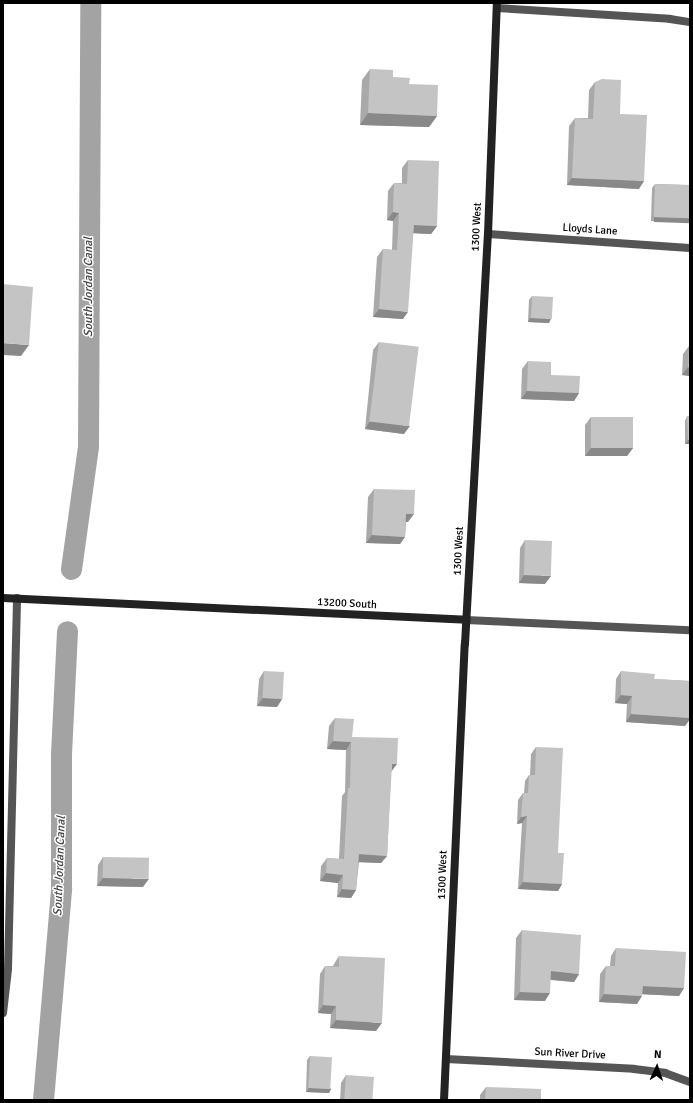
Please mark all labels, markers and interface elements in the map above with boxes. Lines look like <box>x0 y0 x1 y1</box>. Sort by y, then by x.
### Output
street label: 1300 West <box>469 202 485 252</box>
street label: Lloyds Lane <box>562 221 618 239</box>
water label: South Jordan Canal <box>82 237 96 337</box>
street label: 1300 West <box>451 526 467 576</box>
street label: 13200 South <box>317 596 377 612</box>
water label: South Jordan Canal <box>51 816 69 916</box>
street label: 1300 West <box>436 850 450 900</box>
street label: Sun River Drive <box>534 1046 606 1062</box>
north arrow <box>637 1047 677 1087</box>
text: N <box>653 1048 662 1061</box>

